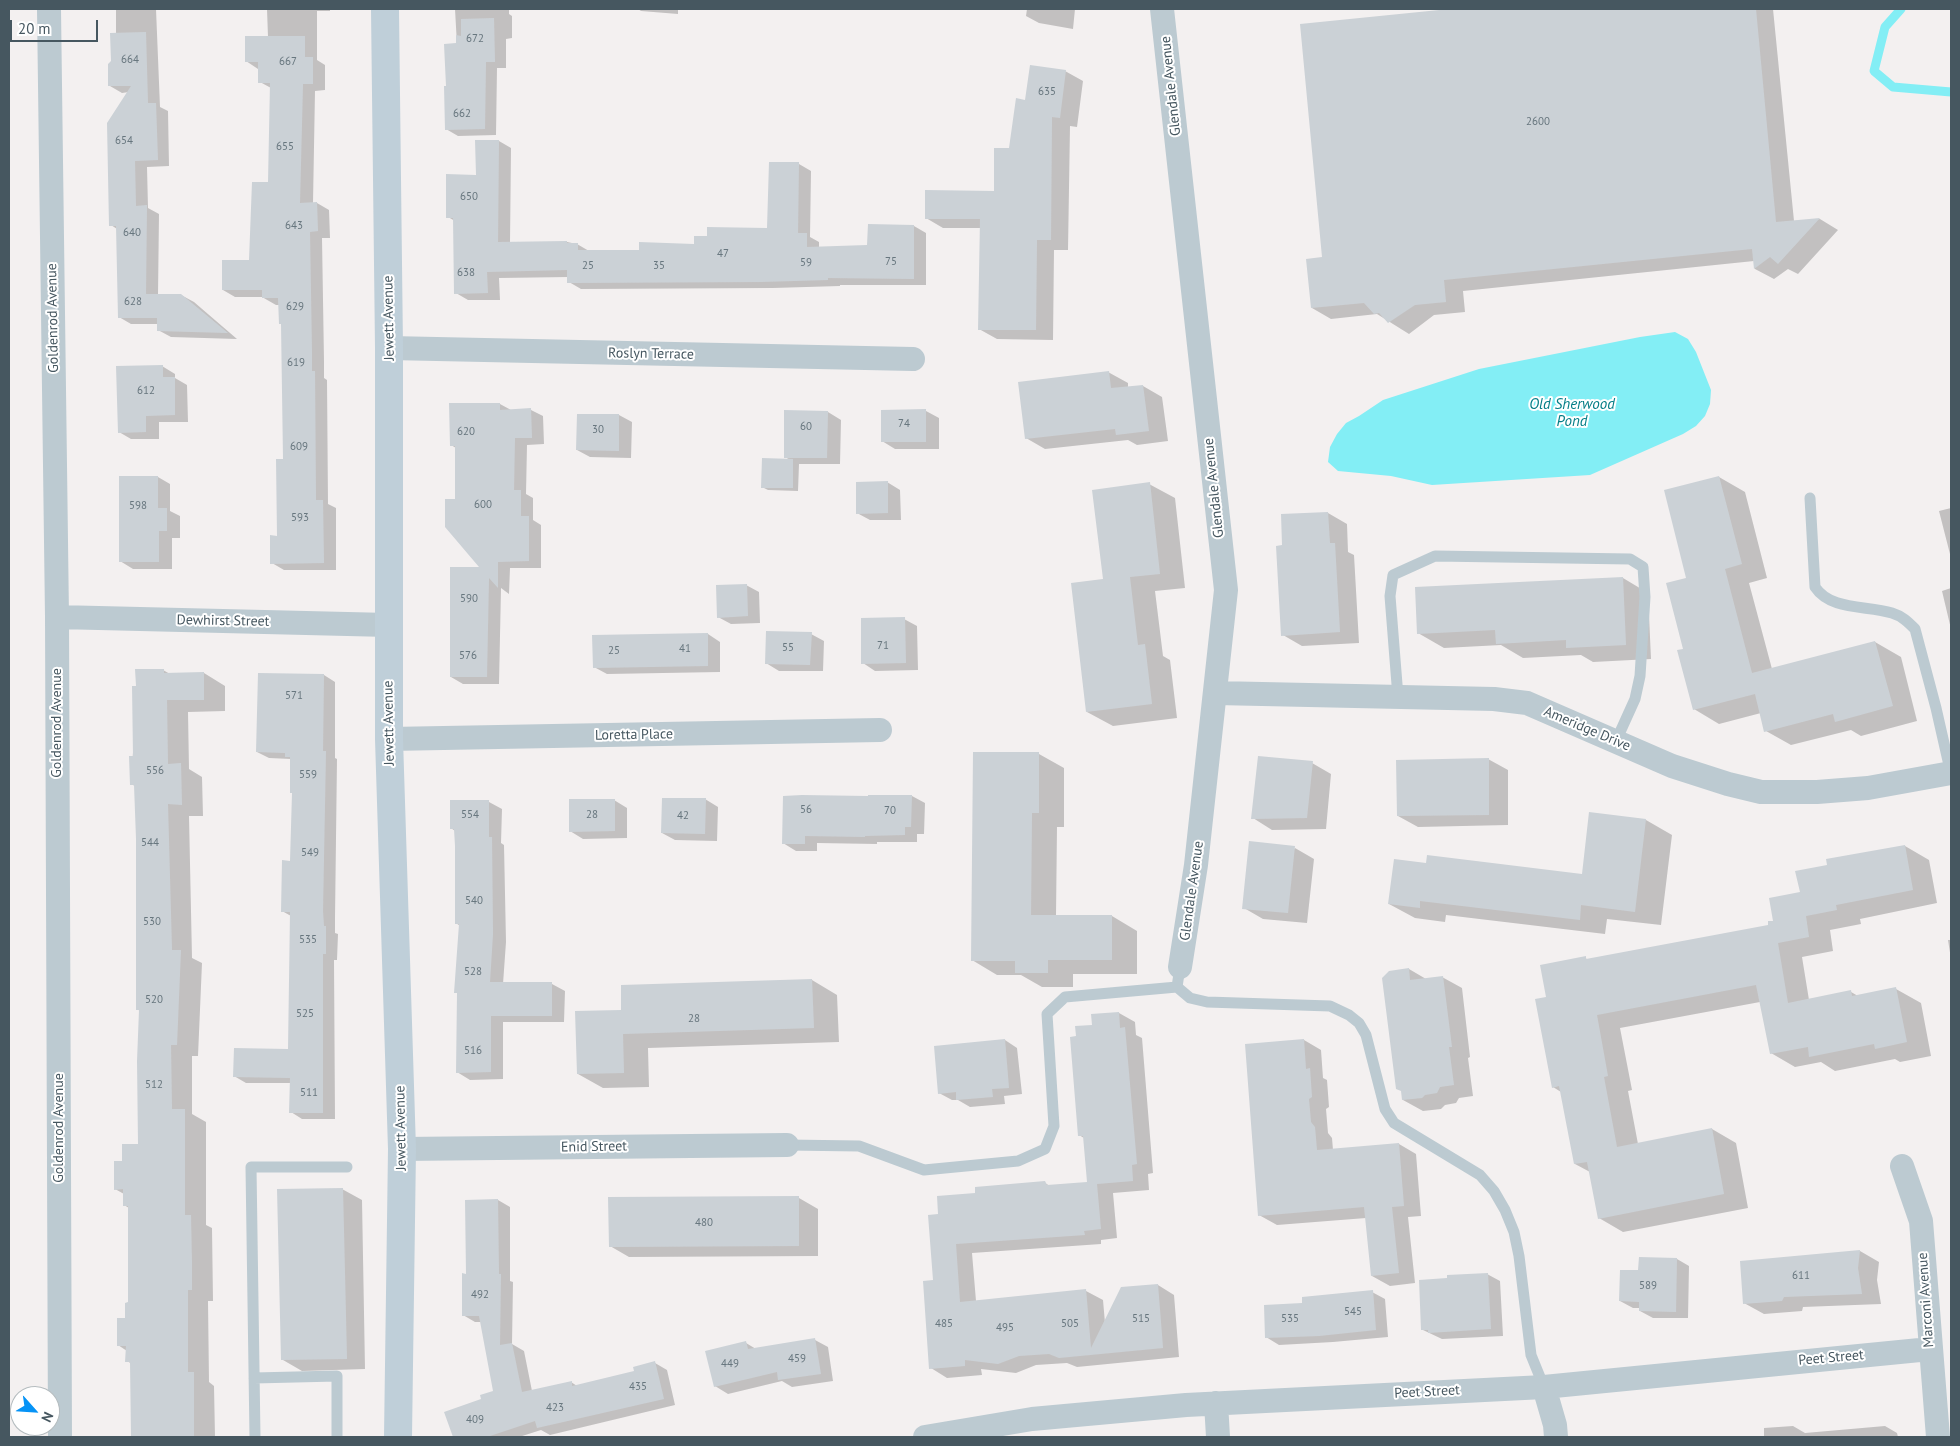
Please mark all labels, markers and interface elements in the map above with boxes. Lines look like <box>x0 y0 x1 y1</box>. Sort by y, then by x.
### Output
scale bar <box>12 10 100 42</box>
text: 20 m <box>18 19 51 38</box>
house number: 672 <box>466 32 484 46</box>
street label: Glendale Avenue <box>1157 35 1185 137</box>
house number: 664 <box>121 53 139 67</box>
house number: 667 <box>279 55 297 69</box>
house number: 635 <box>1038 85 1056 99</box>
house number: 662 <box>453 107 471 121</box>
house number: 2600 <box>1526 115 1550 129</box>
house number: 654 <box>115 134 133 148</box>
house number: 655 <box>276 140 294 154</box>
house number: 650 <box>460 190 478 204</box>
house number: 643 <box>285 219 303 233</box>
house number: 640 <box>123 226 141 240</box>
house number: 47 <box>717 247 729 261</box>
house number: 75 <box>885 255 897 269</box>
house number: 59 <box>800 256 812 270</box>
house number: 25 <box>582 259 594 273</box>
house number: 35 <box>653 259 665 273</box>
street label: Goldenrod Avenue <box>44 263 62 373</box>
house number: 638 <box>457 266 475 280</box>
street label: Jewett Avenue <box>380 275 398 361</box>
house number: 628 <box>124 295 142 309</box>
house number: 629 <box>286 300 304 314</box>
street label: Roslyn Terrace <box>608 345 694 363</box>
house number: 619 <box>287 356 305 370</box>
house number: 612 <box>137 384 155 398</box>
water label: Old Sherwood Pond <box>1529 396 1615 431</box>
house number: 74 <box>898 417 910 431</box>
house number: 60 <box>800 420 812 434</box>
house number: 30 <box>592 423 604 437</box>
house number: 620 <box>457 425 475 439</box>
street label: Glendale Avenue <box>1200 437 1228 539</box>
house number: 609 <box>290 440 308 454</box>
house number: 600 <box>474 498 492 512</box>
house number: 598 <box>129 499 147 513</box>
house number: 593 <box>291 511 309 525</box>
house number: 590 <box>460 592 478 606</box>
street label: Dewhirst Street <box>177 612 269 630</box>
house number: 71 <box>877 639 889 653</box>
house number: 55 <box>782 641 794 655</box>
house number: 41 <box>679 642 691 656</box>
house number: 25 <box>608 644 620 658</box>
house number: 576 <box>459 649 477 663</box>
street label: Goldenrod Avenue <box>49 668 65 778</box>
street label: Jewett Avenue <box>380 680 398 766</box>
house number: 571 <box>285 689 303 703</box>
street label: Ameridge Drive <box>1541 703 1633 755</box>
street label: Loretta Place <box>595 726 673 744</box>
house number: 556 <box>146 764 164 778</box>
house number: 559 <box>299 768 317 782</box>
house number: 56 <box>800 803 812 817</box>
house number: 70 <box>884 804 896 818</box>
house number: 554 <box>461 808 479 822</box>
house number: 28 <box>586 808 598 822</box>
house number: 42 <box>677 809 689 823</box>
house number: 544 <box>141 836 159 850</box>
street label: Glendale Avenue <box>1177 840 1207 942</box>
house number: 549 <box>301 846 319 860</box>
house number: 540 <box>465 894 483 908</box>
house number: 530 <box>143 915 161 929</box>
house number: 535 <box>299 933 317 947</box>
house number: 528 <box>464 965 482 979</box>
house number: 520 <box>145 993 163 1007</box>
house number: 525 <box>296 1007 314 1021</box>
house number: 28 <box>688 1012 700 1026</box>
house number: 516 <box>464 1044 482 1058</box>
street label: Goldenrod Avenue <box>51 1073 67 1183</box>
house number: 512 <box>145 1078 163 1092</box>
street label: Jewett Avenue <box>392 1085 410 1171</box>
house number: 511 <box>300 1086 318 1100</box>
street label: Enid Street <box>561 1138 627 1156</box>
house number: 480 <box>695 1216 713 1230</box>
street label: Marconi Avenue <box>1914 1252 1938 1348</box>
house number: 611 <box>1792 1269 1810 1283</box>
house number: 589 <box>1639 1279 1657 1293</box>
house number: 492 <box>471 1288 489 1302</box>
house number: 545 <box>1344 1305 1362 1319</box>
house number: 515 <box>1132 1312 1150 1326</box>
house number: 535 <box>1281 1312 1299 1326</box>
house number: 485 <box>935 1317 953 1331</box>
house number: 505 <box>1061 1317 1079 1331</box>
house number: 495 <box>996 1321 1014 1335</box>
street label: Peet Street <box>1798 1347 1864 1369</box>
house number: 459 <box>788 1352 806 1366</box>
house number: 449 <box>721 1357 739 1371</box>
house number: 435 <box>629 1380 647 1394</box>
street label: Peet Street <box>1394 1382 1460 1402</box>
north arrow <box>10 1386 60 1436</box>
house number: 423 <box>546 1401 564 1415</box>
text: N <box>37 1409 58 1425</box>
house number: 409 <box>466 1413 484 1427</box>

